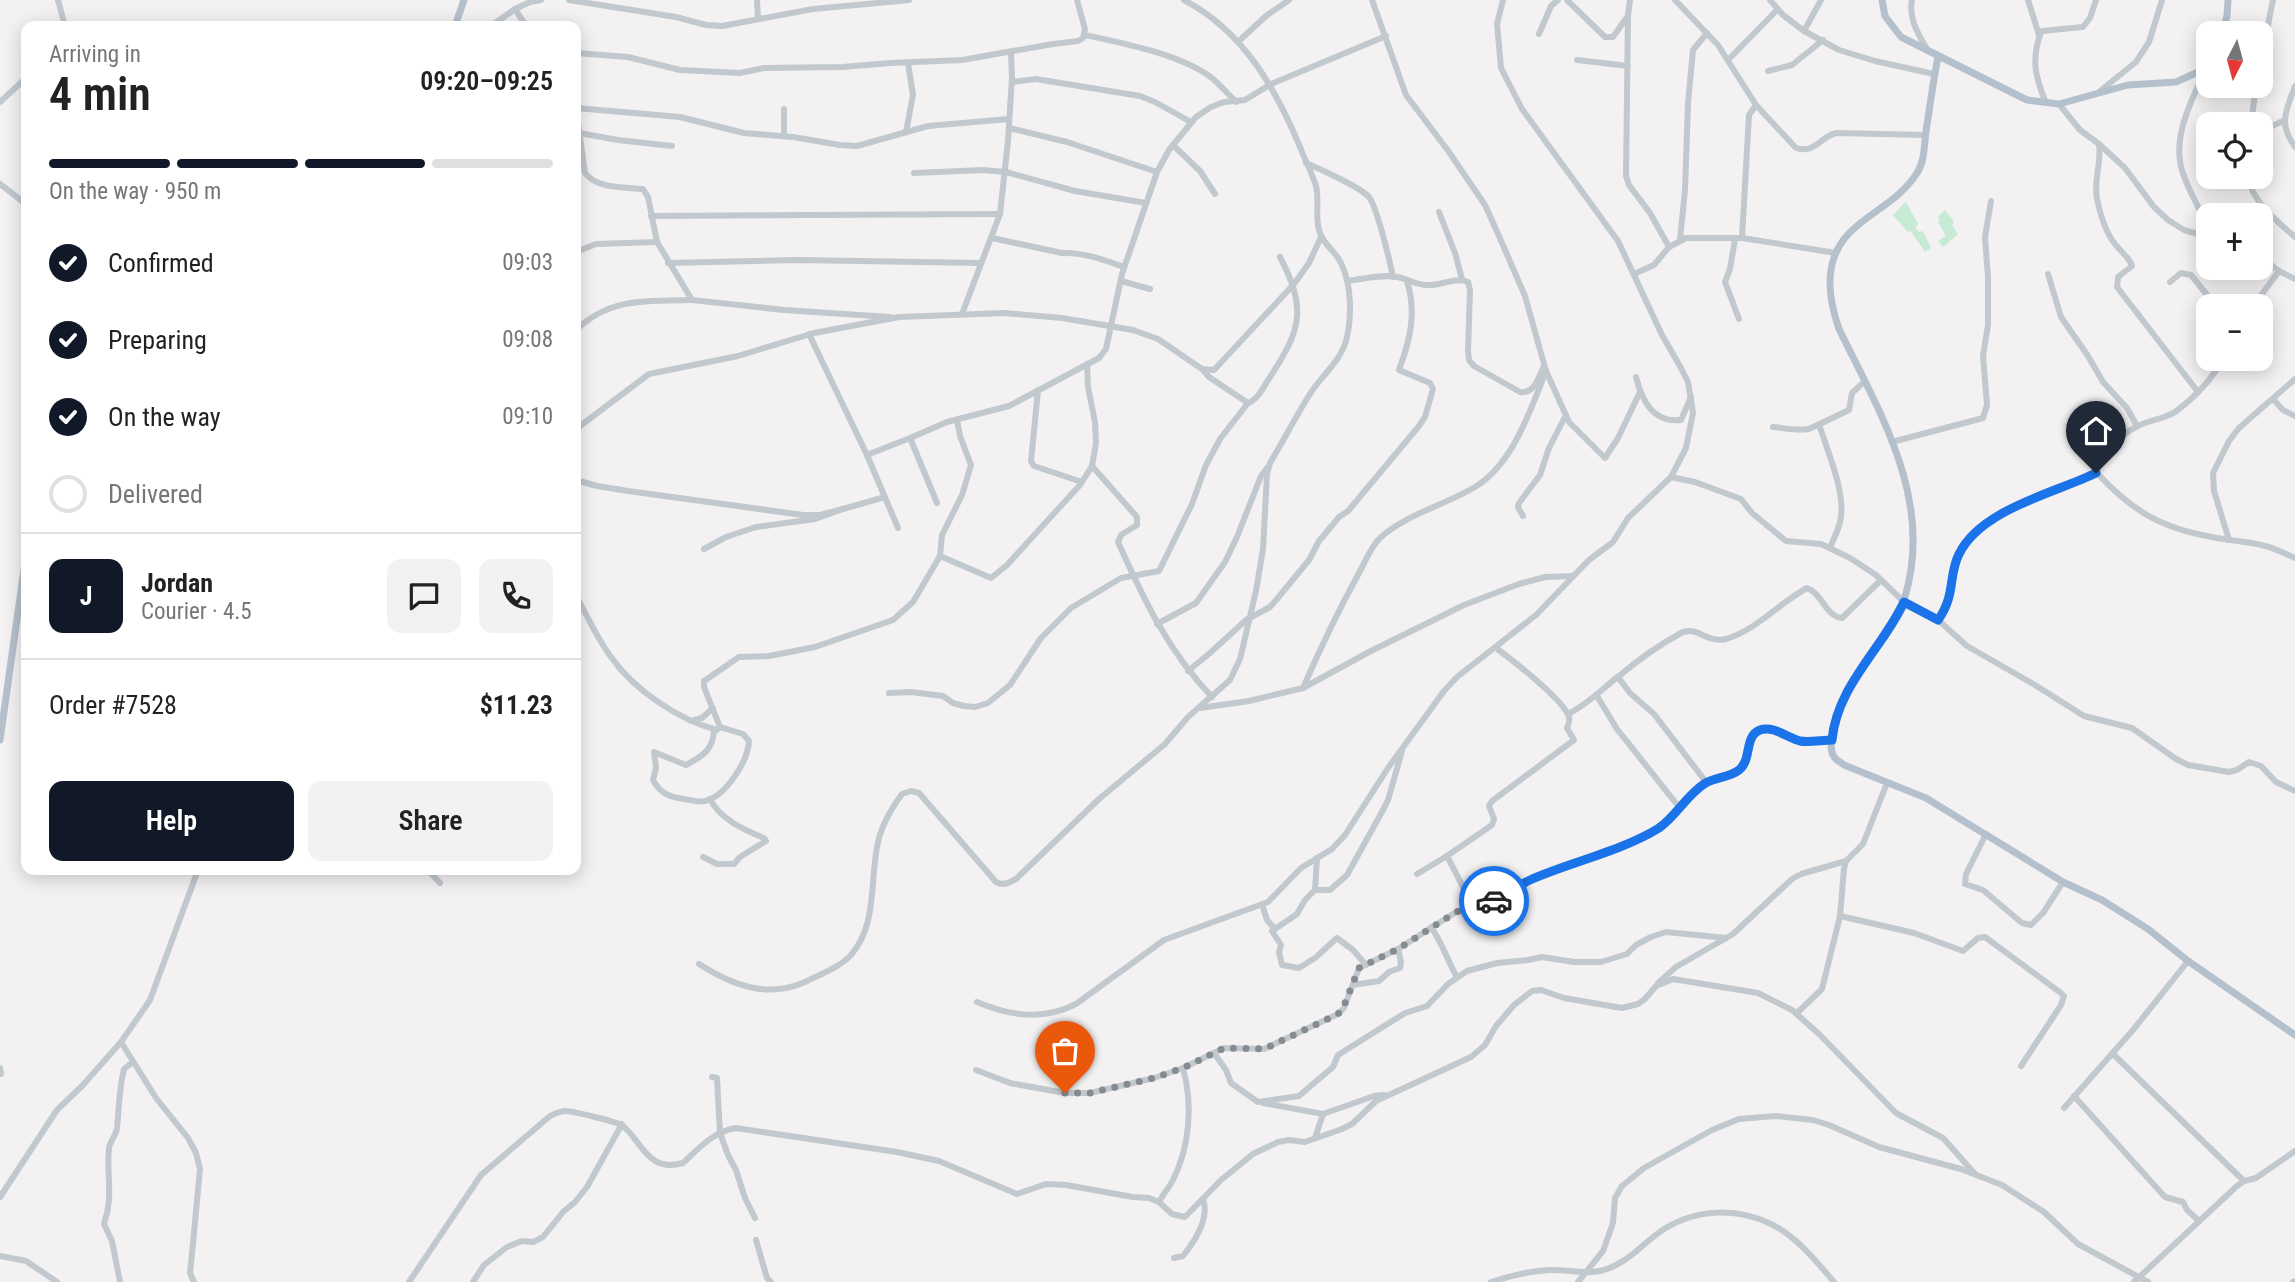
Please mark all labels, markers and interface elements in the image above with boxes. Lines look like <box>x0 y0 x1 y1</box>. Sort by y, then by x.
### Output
north arrow <box>2196 21 2273 98</box>
map controls <box>2196 21 2273 371</box>
text: Arriving in <box>49 41 141 68</box>
text: 09:20–09:25 <box>420 66 553 96</box>
text: 4 min <box>49 67 151 121</box>
button: locate <box>2196 112 2273 189</box>
text: On the way · 950 m <box>49 178 221 205</box>
button: + <box>2196 203 2273 280</box>
icon: check <box>49 244 87 282</box>
text: Confirmed <box>108 248 214 278</box>
text: 09:03 <box>502 249 553 276</box>
button: − <box>2196 294 2273 371</box>
icon: check <box>49 321 87 359</box>
text: Preparing <box>108 325 207 355</box>
text: 09:08 <box>502 326 553 353</box>
icon: check <box>49 398 87 436</box>
pin <box>2066 401 2126 473</box>
text: On the way <box>108 402 221 432</box>
text: 09:10 <box>502 403 553 430</box>
icon: home <box>2077 412 2115 450</box>
text: Delivered <box>108 479 203 509</box>
button: chat <box>387 559 461 633</box>
button: phone <box>479 559 553 633</box>
text: Jordan <box>141 568 213 598</box>
text: J <box>80 581 92 611</box>
text: Courier · 4.5 <box>141 598 252 625</box>
text: Order #7528 <box>49 690 177 720</box>
text: $11.23 <box>480 690 553 720</box>
button: Help <box>49 781 294 861</box>
button: Share <box>308 781 553 861</box>
courier <box>1459 866 1529 936</box>
icon: car <box>1475 882 1513 920</box>
pin <box>1035 1021 1095 1093</box>
icon: bag <box>1046 1032 1084 1070</box>

